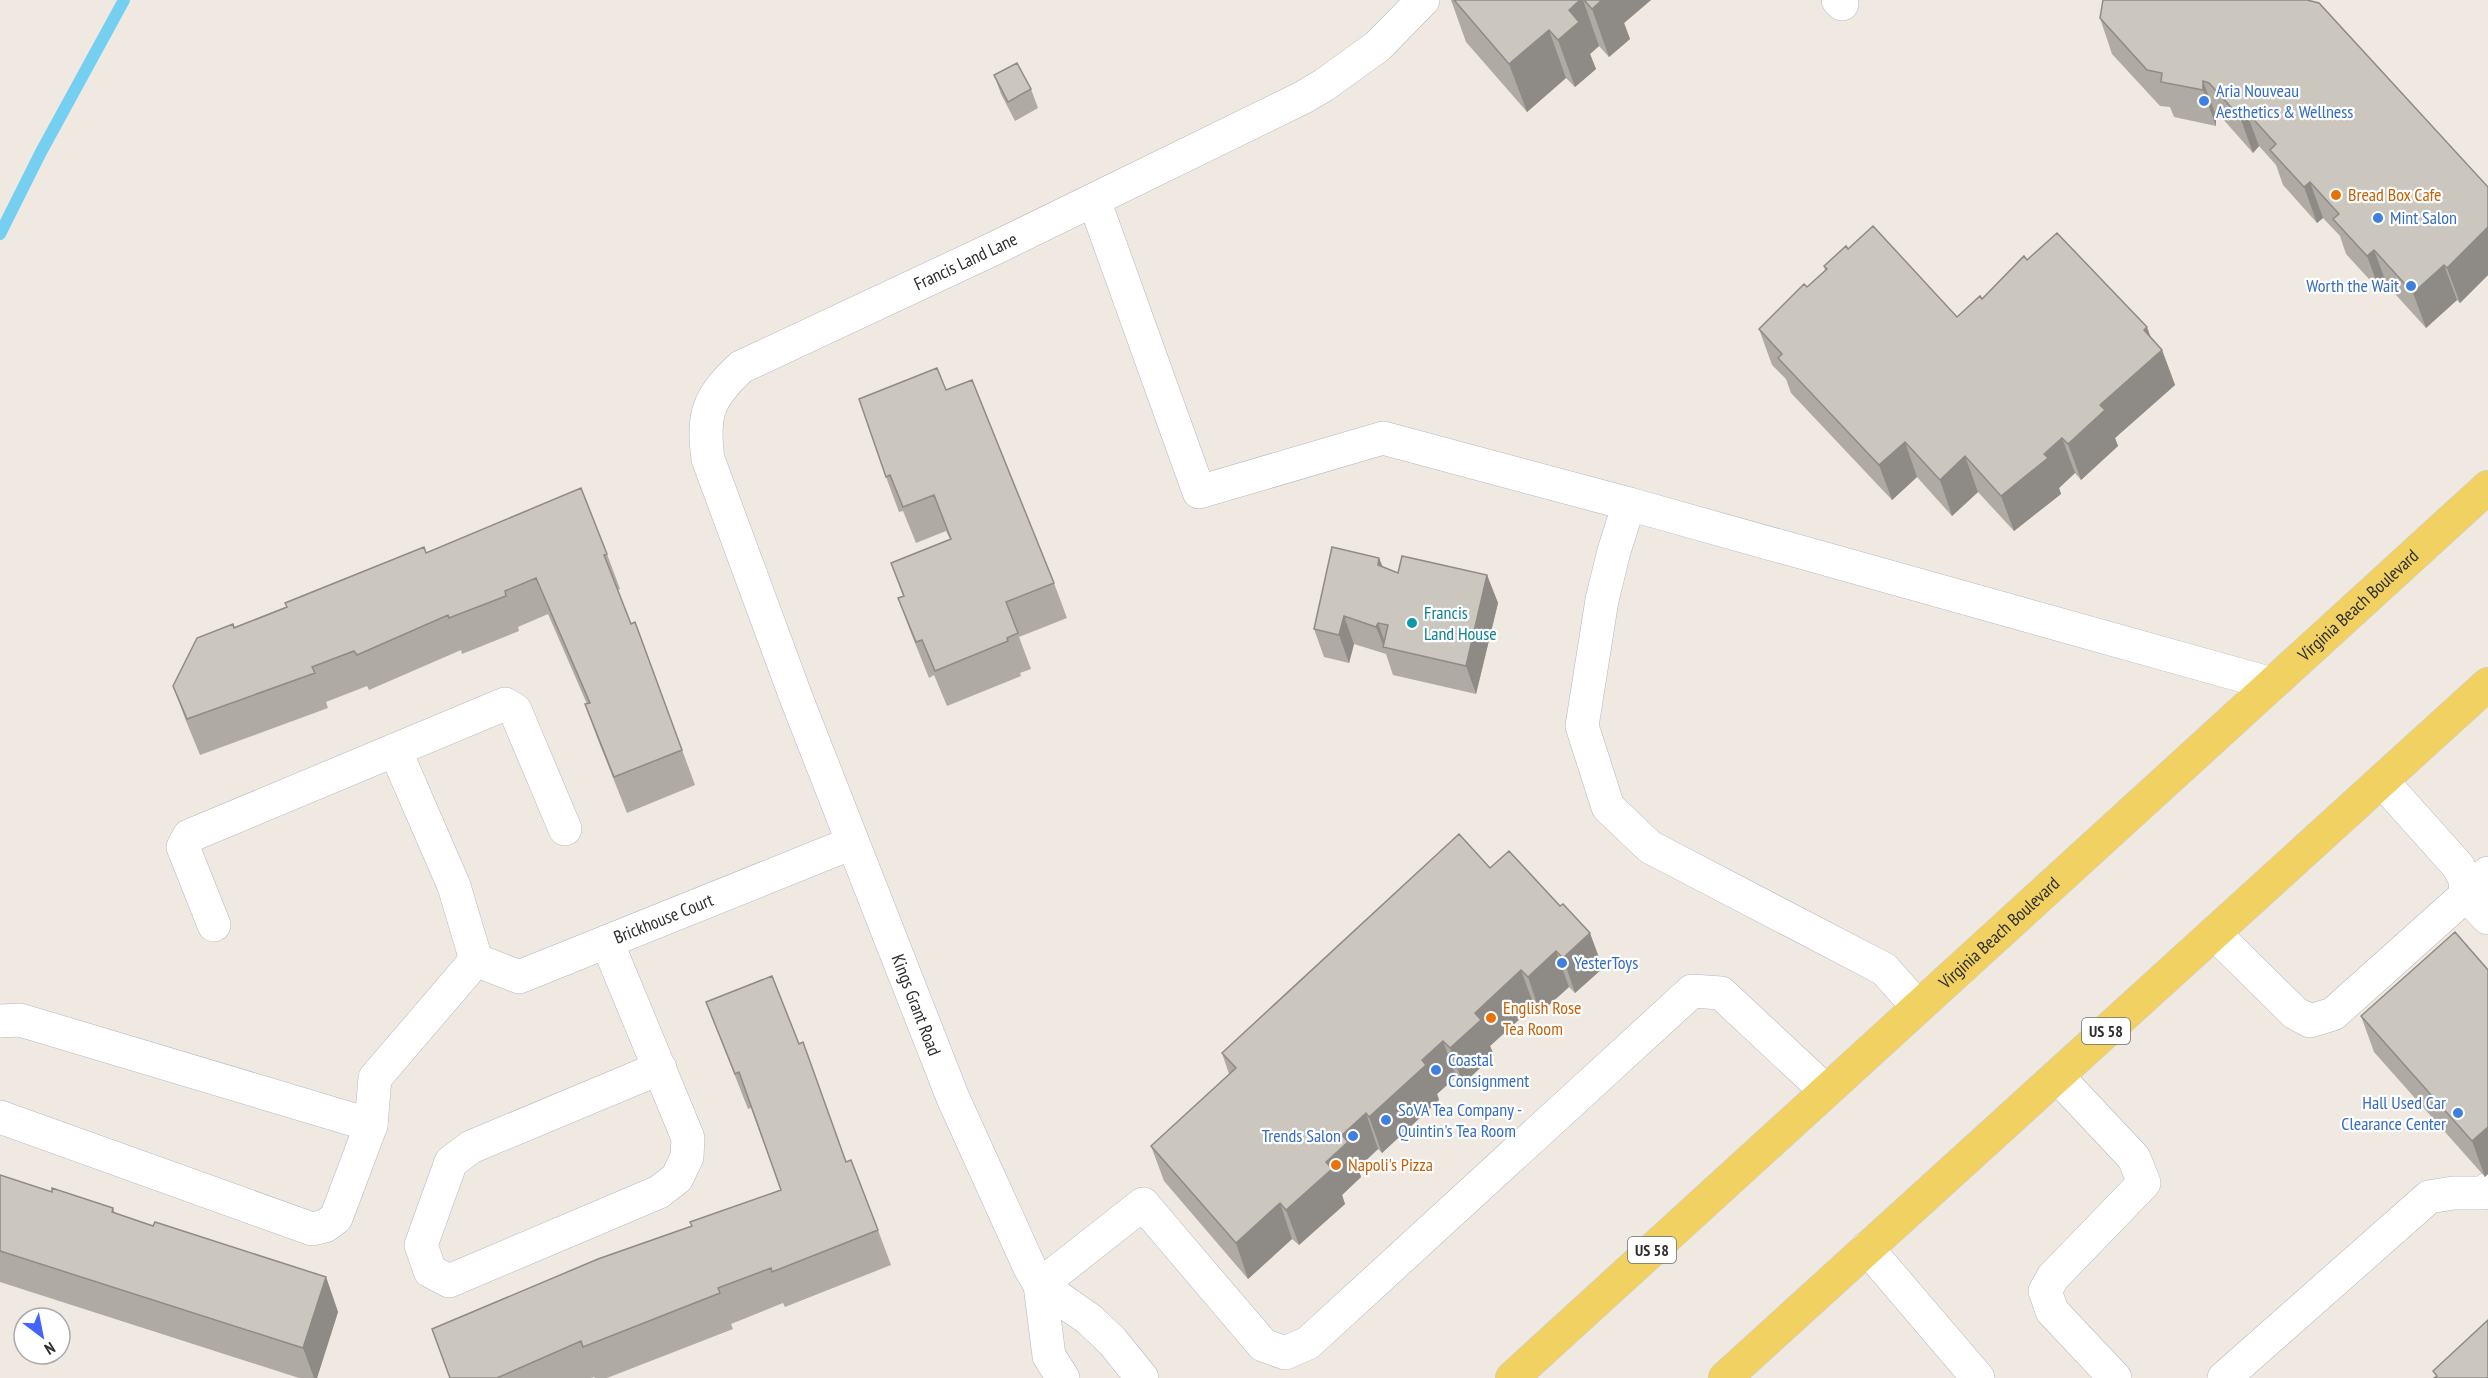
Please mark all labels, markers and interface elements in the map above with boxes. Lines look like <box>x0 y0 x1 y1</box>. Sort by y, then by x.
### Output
place label: Aria Nouveau Aesthetics & Wellness <box>2216 79 2353 123</box>
marker: Aria Nouveau Aesthetics & Wellness <box>2197 94 2211 108</box>
place label: Bread Box Cafe <box>2348 183 2442 206</box>
marker: Bread Box Cafe <box>2329 188 2343 202</box>
place label: Mint Salon <box>2390 206 2457 229</box>
marker: Mint Salon <box>2371 211 2385 225</box>
street label: Francis Land Lane <box>910 227 1021 295</box>
place label: Worth the Wait <box>2306 274 2399 297</box>
marker: Worth the Wait <box>2404 279 2418 293</box>
street label: Virginia Beach Boulevard <box>2292 544 2423 667</box>
place label: Francis Land House <box>1424 601 1497 645</box>
marker: Francis Land House <box>1405 616 1419 630</box>
street label: Virginia Beach Boulevard <box>1933 872 2064 994</box>
street label: Brickhouse Court <box>610 888 716 949</box>
street label: Kings Grant Road <box>887 951 946 1059</box>
place label: YesterToys <box>1574 951 1638 974</box>
marker: YesterToys <box>1555 956 1569 970</box>
place label: English Rose Tea Room <box>1503 996 1582 1040</box>
marker: English Rose Tea Room <box>1484 1011 1498 1025</box>
road number: US 58 <box>2082 1018 2130 1044</box>
place label: Coastal Consignment <box>1448 1048 1529 1092</box>
marker: Coastal Consignment <box>1429 1063 1443 1077</box>
place label: Hall Used Car Clearance Center <box>2341 1091 2446 1135</box>
place label: SoVA Tea Company - Quintin's Tea Room <box>1398 1098 1522 1142</box>
marker: Hall Used Car Clearance Center <box>2451 1106 2465 1120</box>
marker: SoVA Tea Company - Quintin's Tea Room <box>1379 1113 1393 1127</box>
place label: Trends Salon <box>1262 1124 1341 1147</box>
marker: Trends Salon <box>1346 1129 1360 1143</box>
place label: Napoli's Pizza <box>1348 1153 1433 1176</box>
marker: Napoli's Pizza <box>1329 1158 1343 1172</box>
road number: US 58 <box>1628 1237 1676 1263</box>
north arrow <box>12 1306 72 1366</box>
text: N <box>41 1338 59 1359</box>

